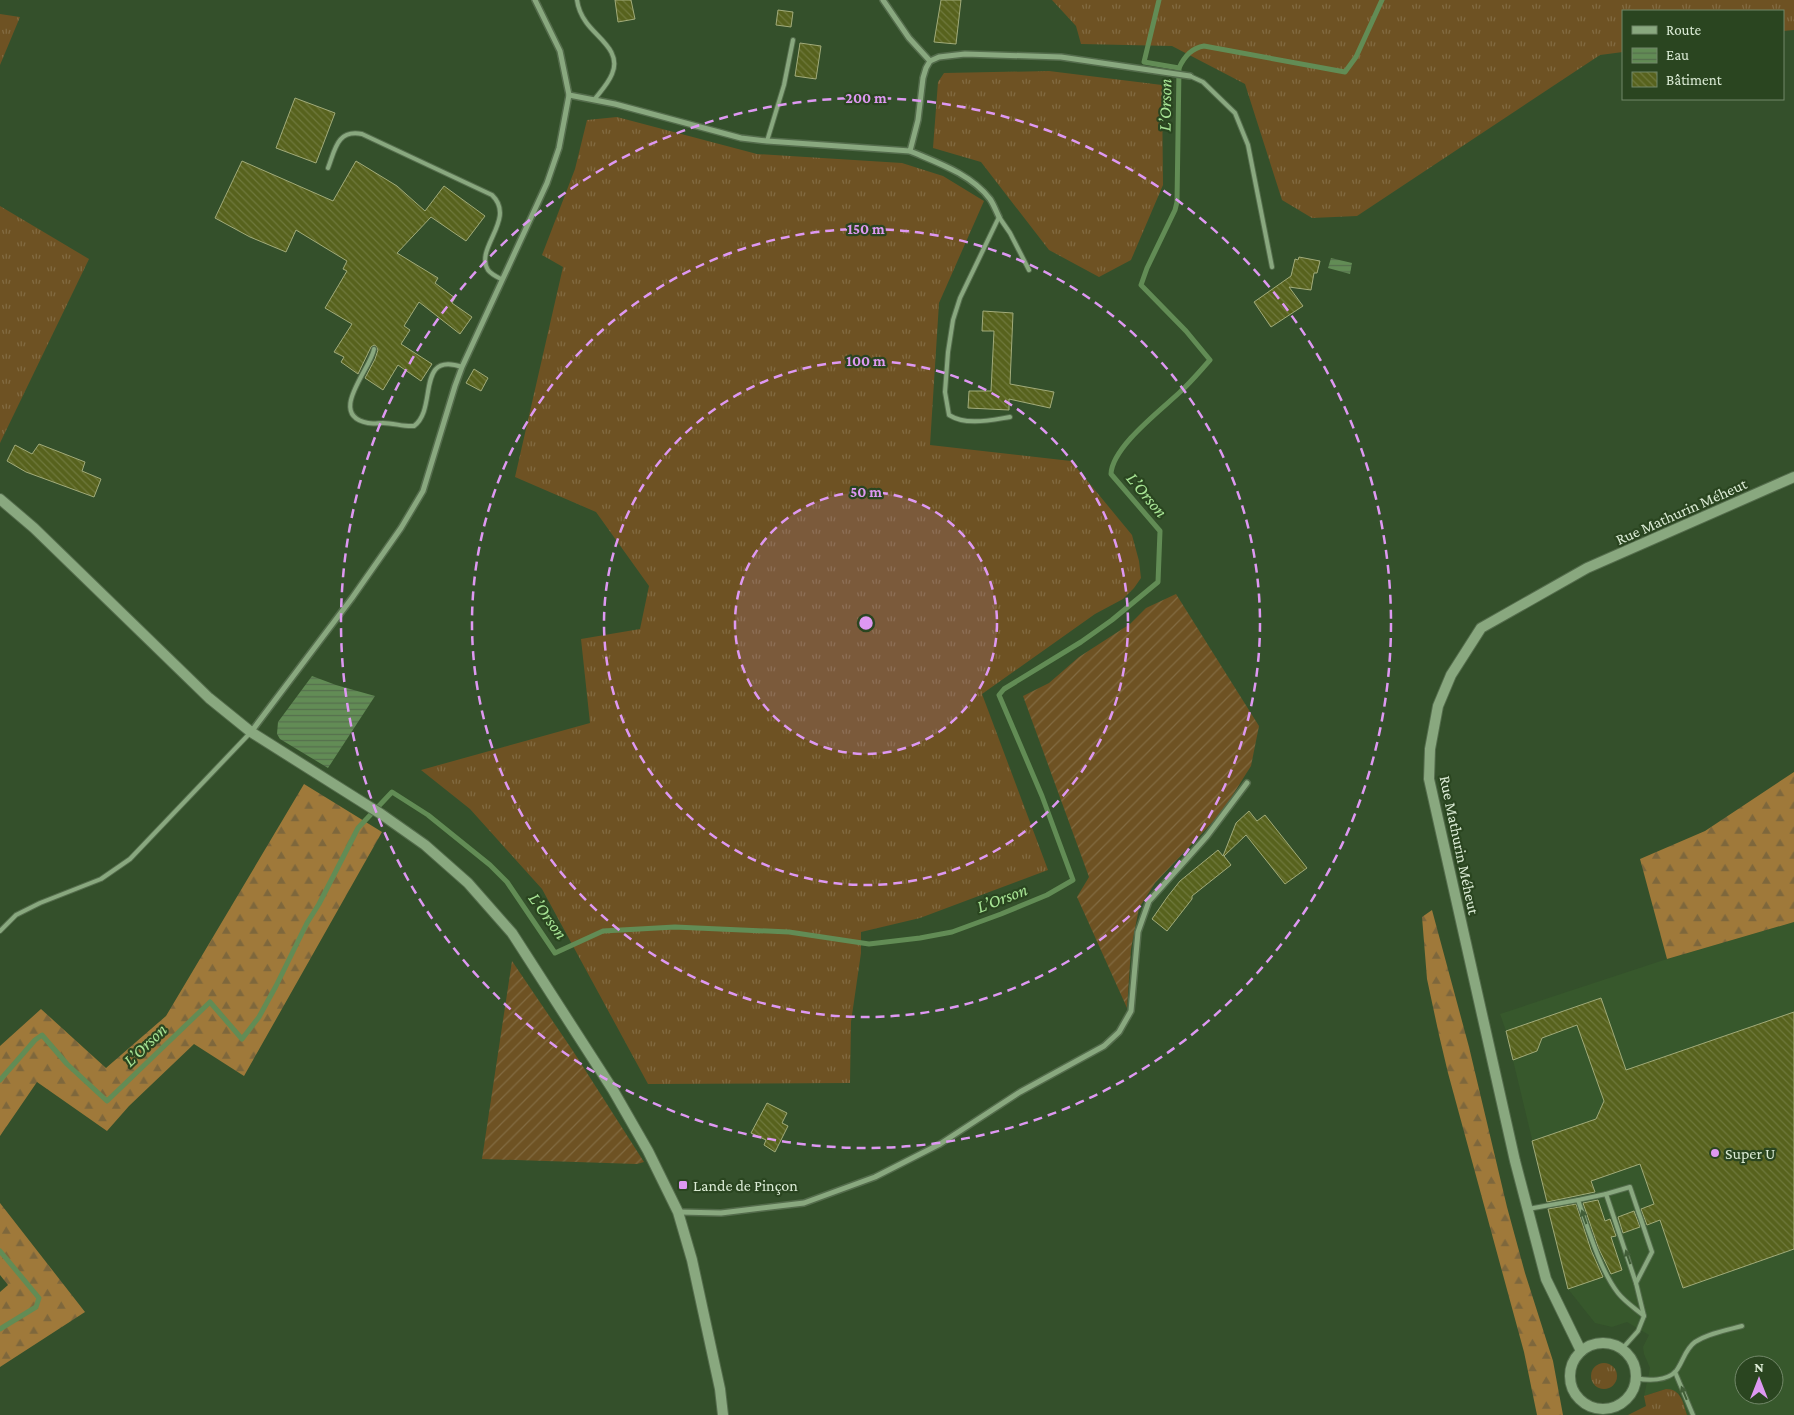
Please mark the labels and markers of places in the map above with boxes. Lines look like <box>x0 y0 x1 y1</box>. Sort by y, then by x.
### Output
centre of rings <box>857 614 875 632</box>
place label: Super U <box>1725 1145 1775 1163</box>
marker: Super U <box>1709 1147 1721 1159</box>
place label: Lande de Pinçon <box>693 1177 798 1195</box>
marker: Lande de Pinçon <box>677 1179 689 1191</box>

